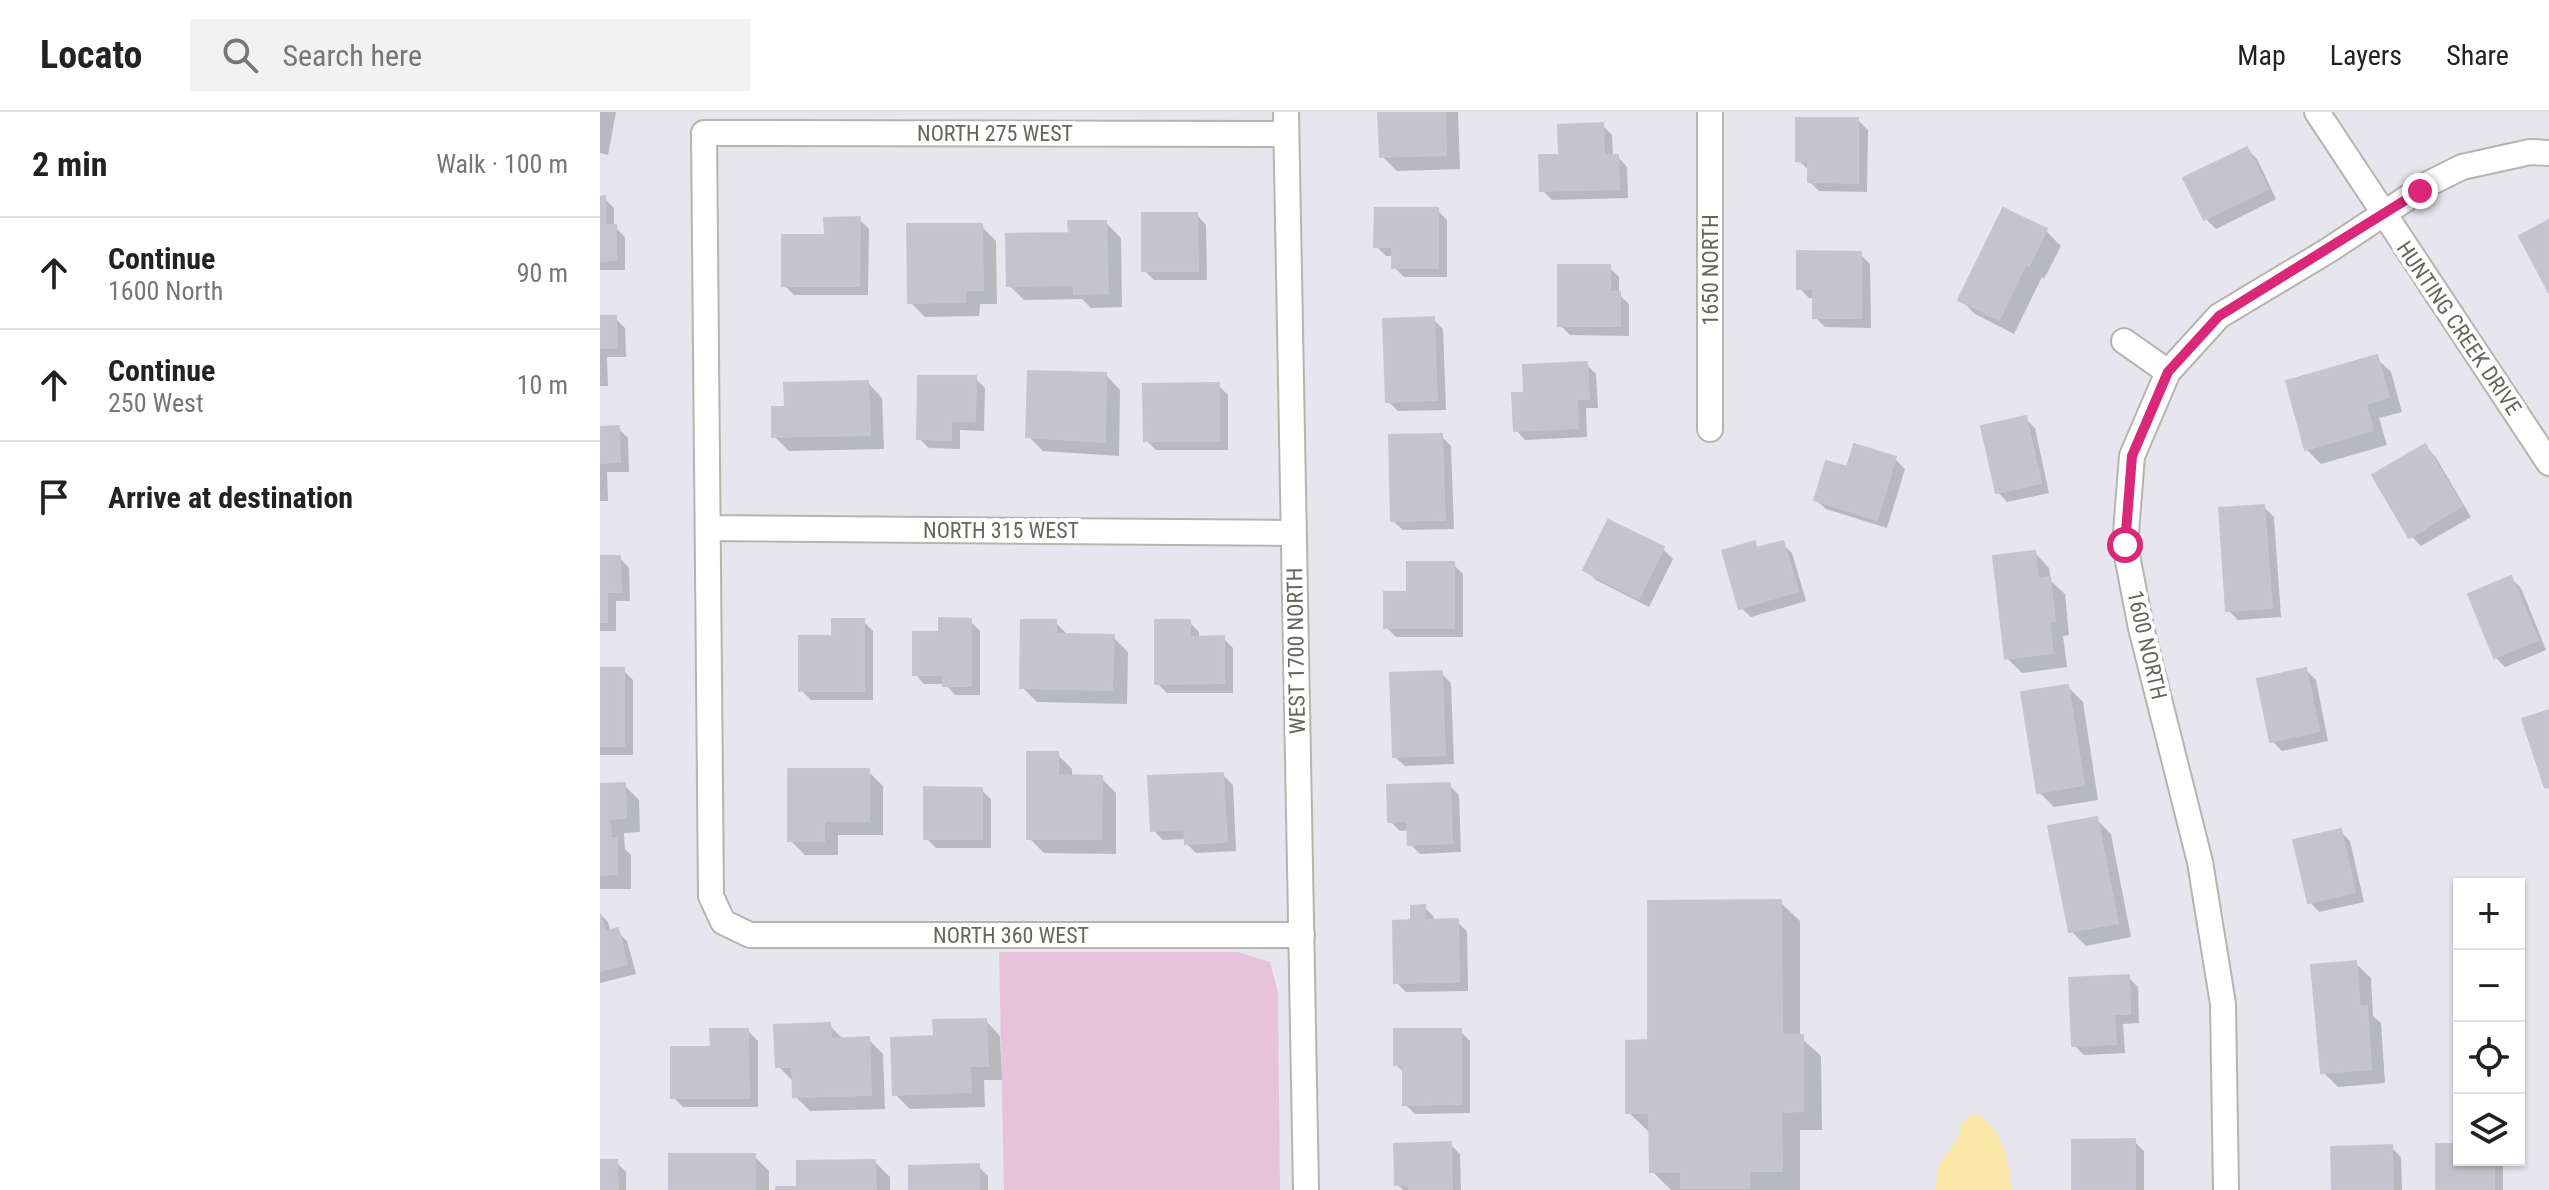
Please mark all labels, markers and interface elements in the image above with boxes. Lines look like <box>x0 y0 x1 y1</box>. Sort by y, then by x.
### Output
search box <box>190 19 750 91</box>
text: Locato <box>40 33 142 77</box>
icon: search <box>218 33 262 77</box>
text: Search here <box>282 38 422 73</box>
text: Map <box>2237 39 2286 72</box>
text: Layers <box>2330 39 2402 72</box>
text: Share <box>2446 39 2509 72</box>
street label: NORTH 275 WEST <box>917 121 1073 146</box>
text: 2 min <box>32 144 108 184</box>
text: Walk · 100 m <box>436 149 568 179</box>
route end <box>2402 173 2438 209</box>
street label: 1650 NORTH <box>1698 214 1723 326</box>
street label: HUNTING CREEK DRIVE <box>2392 236 2526 420</box>
text: Continue <box>108 241 215 276</box>
icon: ahead <box>32 251 76 295</box>
text: 90 m <box>517 258 568 288</box>
text: 1600 North <box>108 276 223 306</box>
text: Continue <box>108 353 215 388</box>
icon: ahead <box>32 363 76 407</box>
text: 10 m <box>517 370 568 400</box>
text: 250 West <box>108 388 204 418</box>
icon: arrive <box>32 475 76 519</box>
text: Arrive at destination <box>108 480 353 515</box>
street label: NORTH 315 WEST <box>923 518 1079 543</box>
route start <box>2107 527 2143 563</box>
street label: WEST 1700 NORTH <box>1282 568 1310 734</box>
street label: 1600 NORTH <box>2122 588 2172 702</box>
map controls <box>2453 878 2525 1166</box>
button: + <box>2453 878 2525 950</box>
street label: NORTH 360 WEST <box>933 923 1089 948</box>
button: − <box>2453 950 2525 1022</box>
button: locate <box>2453 1022 2525 1094</box>
button: layers <box>2453 1094 2525 1166</box>

